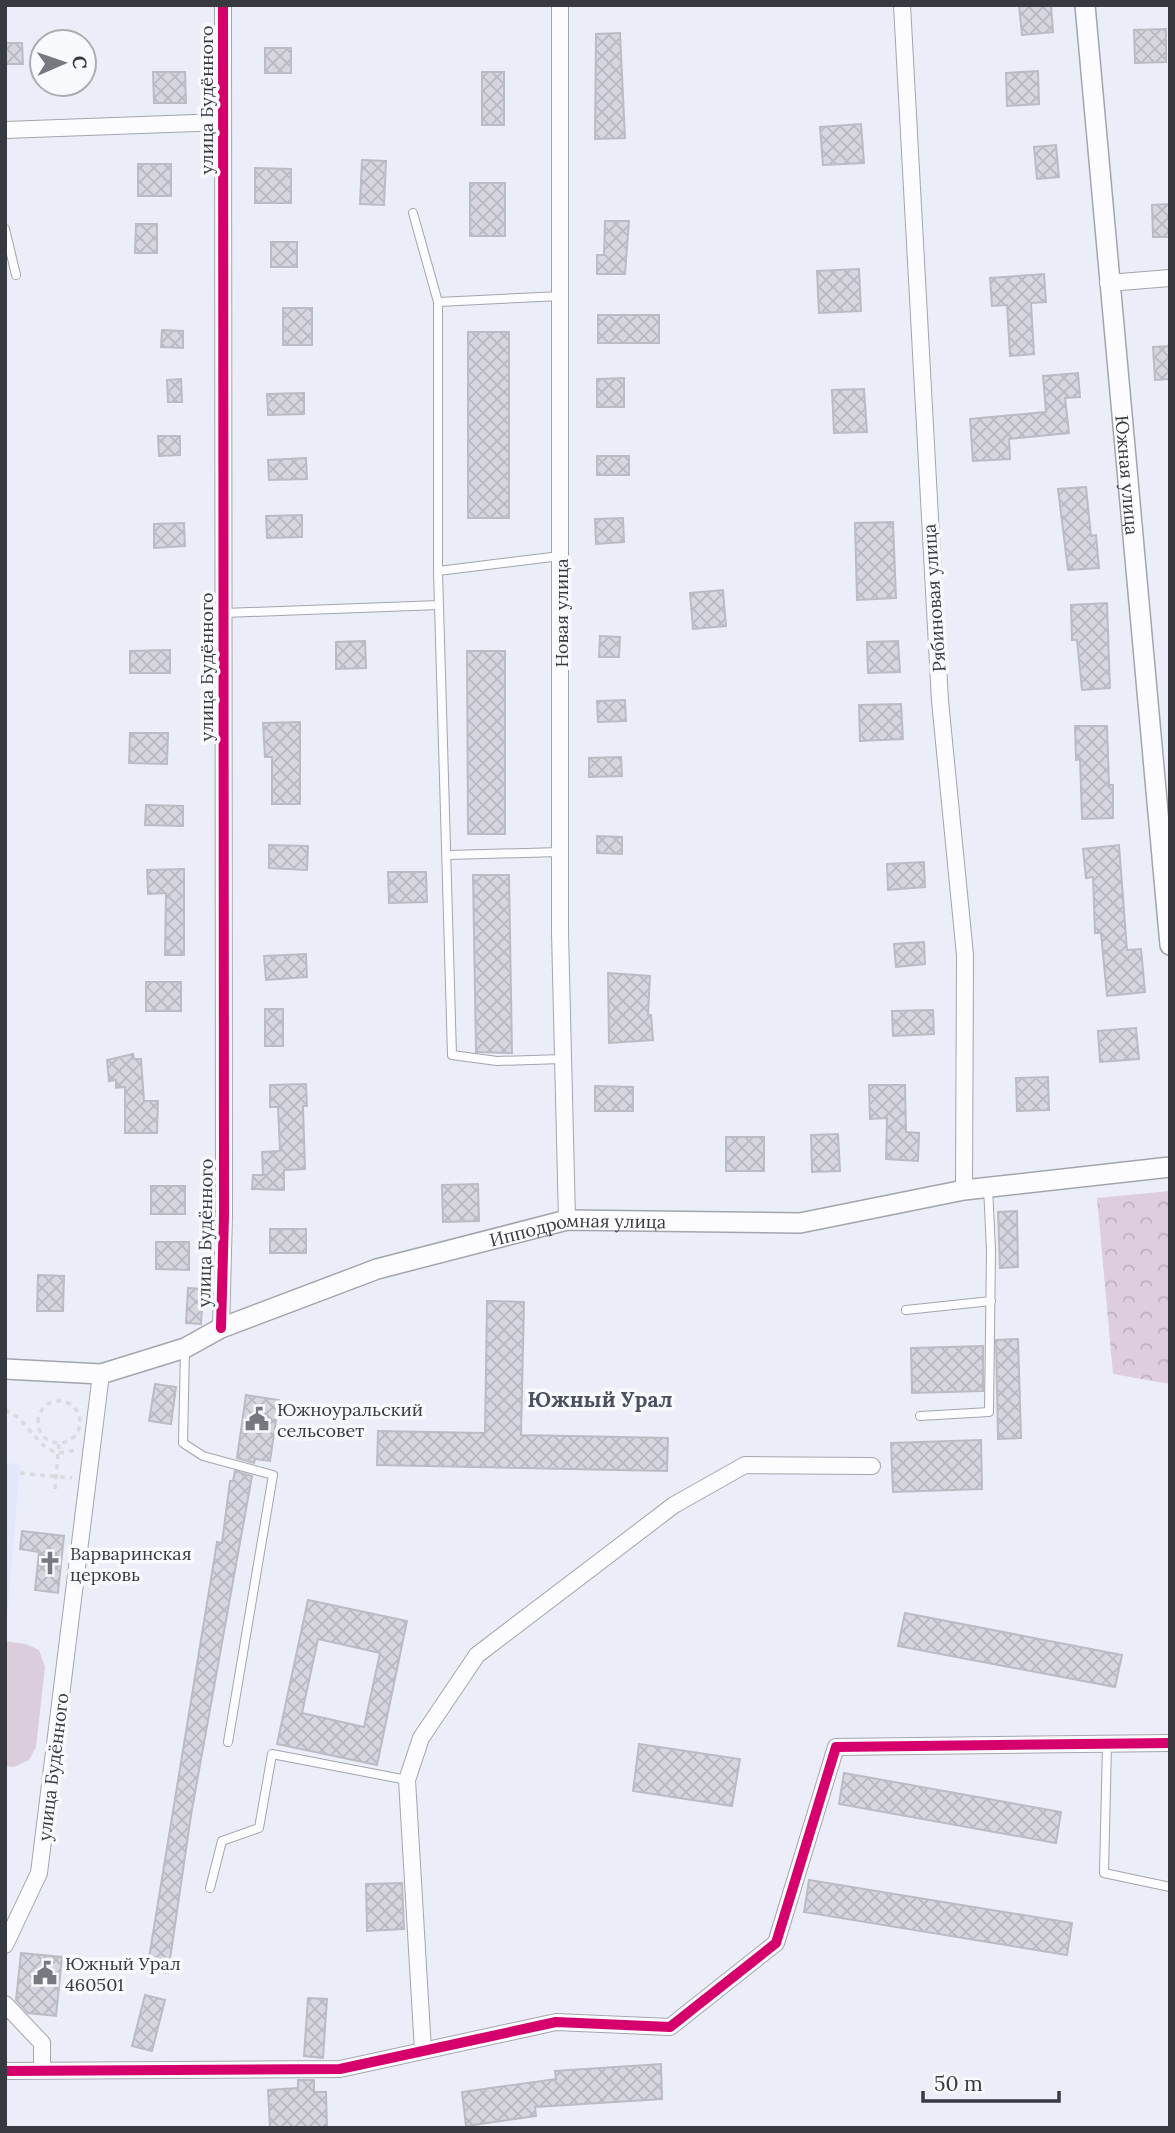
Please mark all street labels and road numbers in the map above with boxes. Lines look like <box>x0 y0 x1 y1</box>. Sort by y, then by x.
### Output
street label: улица Будённого <box>195 26 218 174</box>
street label: Южная улица <box>1111 414 1144 536</box>
street label: Рябиновая улица <box>917 523 951 673</box>
street label: Новая улица <box>550 558 573 668</box>
street label: улица Будённого <box>195 593 218 741</box>
street label: улица Будённого <box>192 1158 218 1308</box>
street label: Ипподромная улица <box>487 1208 666 1251</box>
street label: улица Будённого <box>33 1692 73 1842</box>

